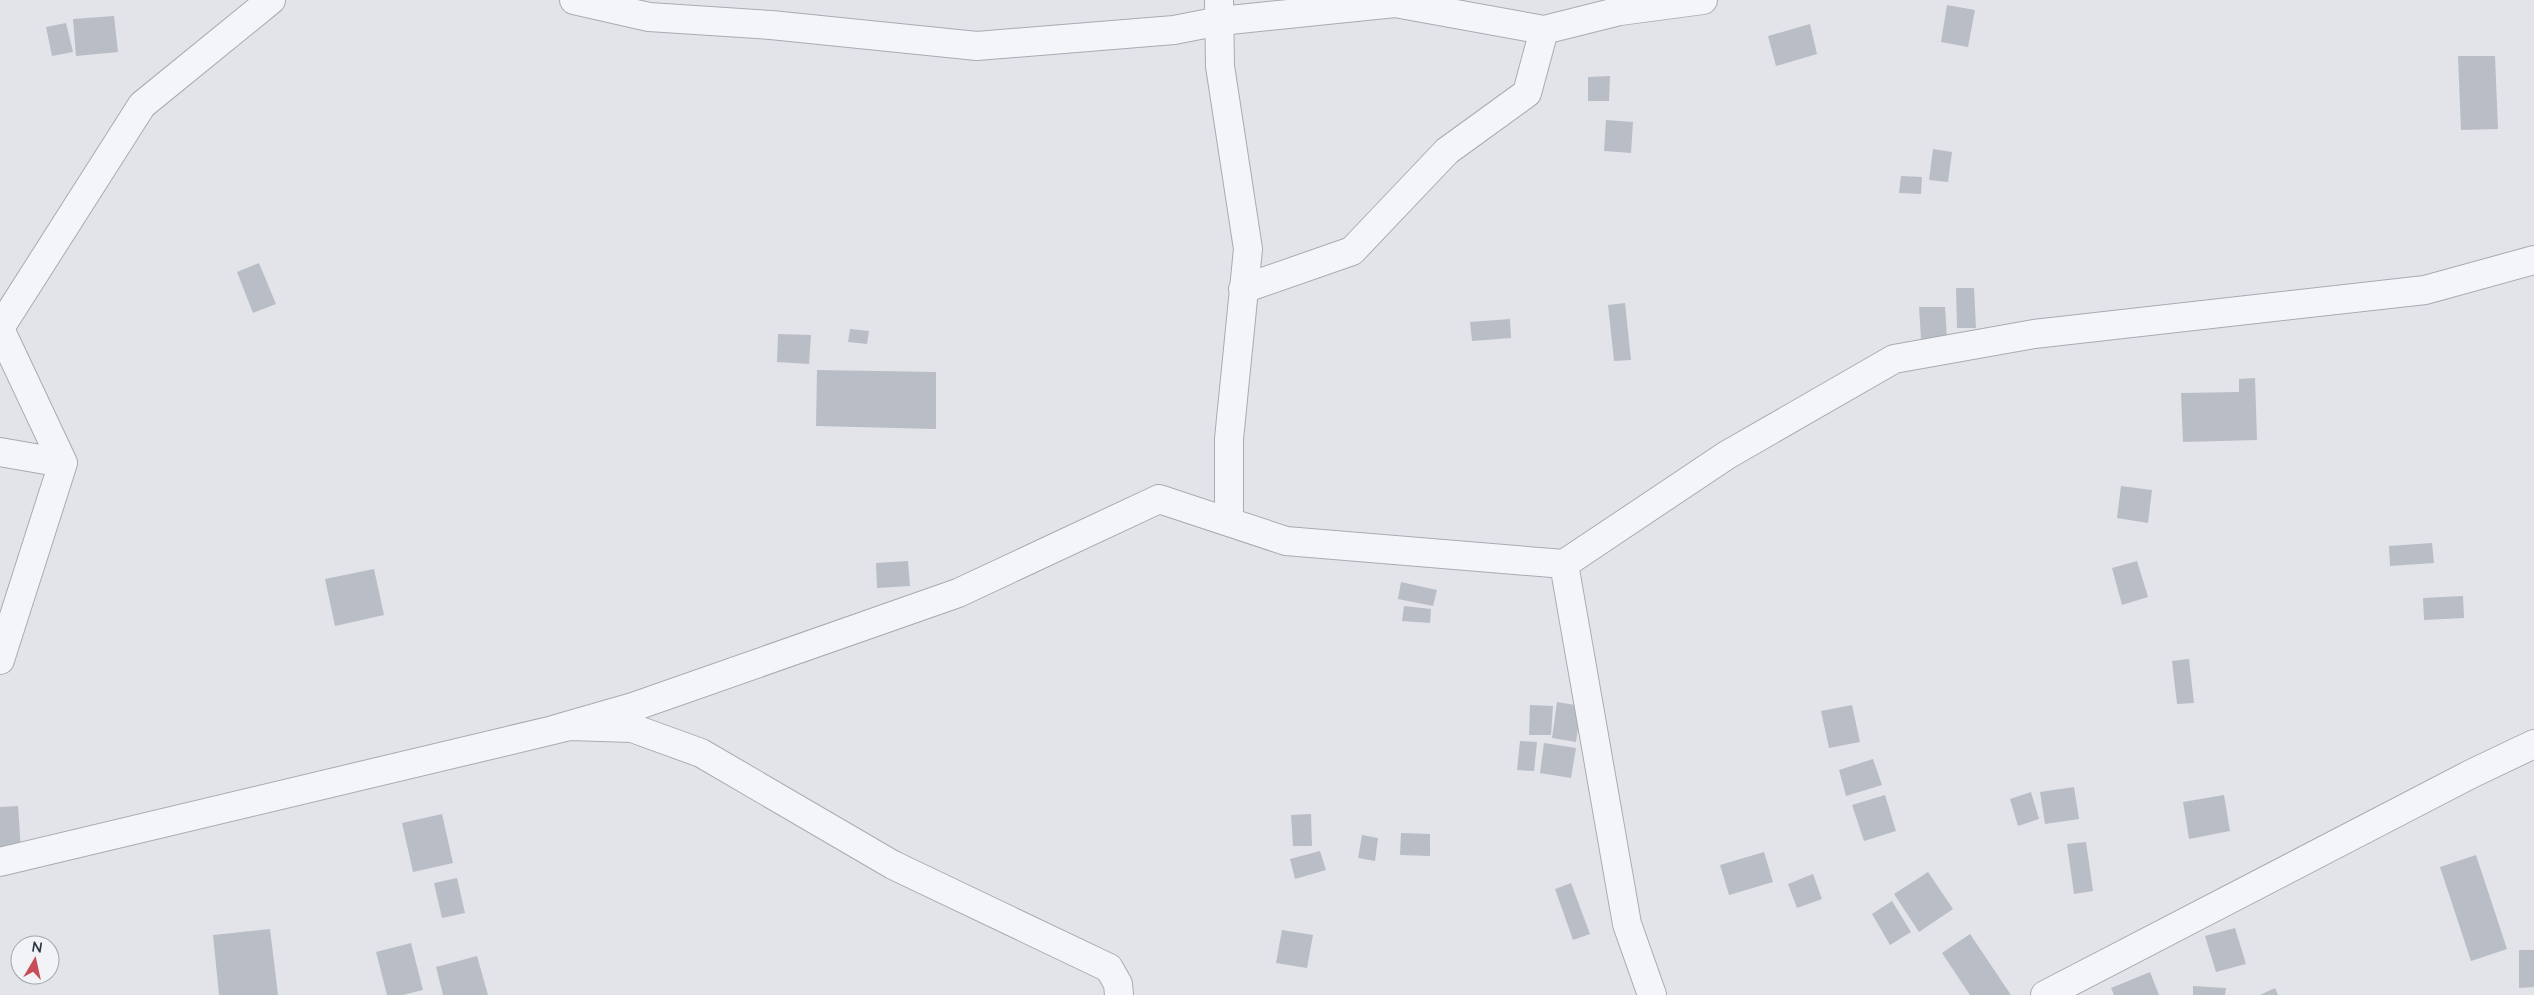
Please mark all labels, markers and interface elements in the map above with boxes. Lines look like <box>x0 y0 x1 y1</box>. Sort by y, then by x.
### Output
north arrow <box>10 935 60 985</box>
text: N <box>30 937 44 956</box>

